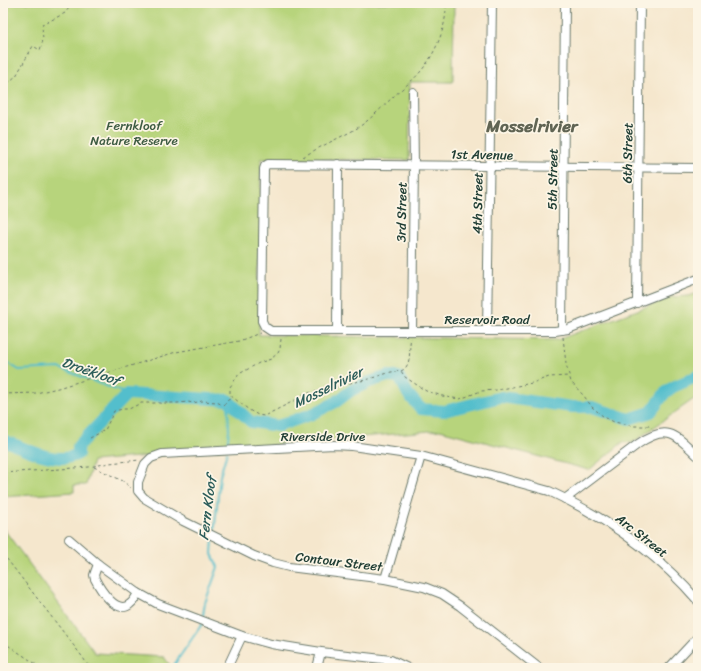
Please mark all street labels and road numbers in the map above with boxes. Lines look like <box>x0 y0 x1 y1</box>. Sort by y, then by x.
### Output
street label: 6th Street <box>615 122 640 184</box>
street label: 1st Avenue <box>451 142 513 167</box>
street label: 5th Street <box>540 148 565 210</box>
street label: 4th Street <box>465 172 490 234</box>
street label: 3rd Street <box>389 181 414 242</box>
street label: Reservoir Road <box>444 308 531 331</box>
street label: Riverside Drive <box>281 425 365 448</box>
street label: Arc Street <box>610 507 673 564</box>
street label: Contour Street <box>294 545 384 578</box>

